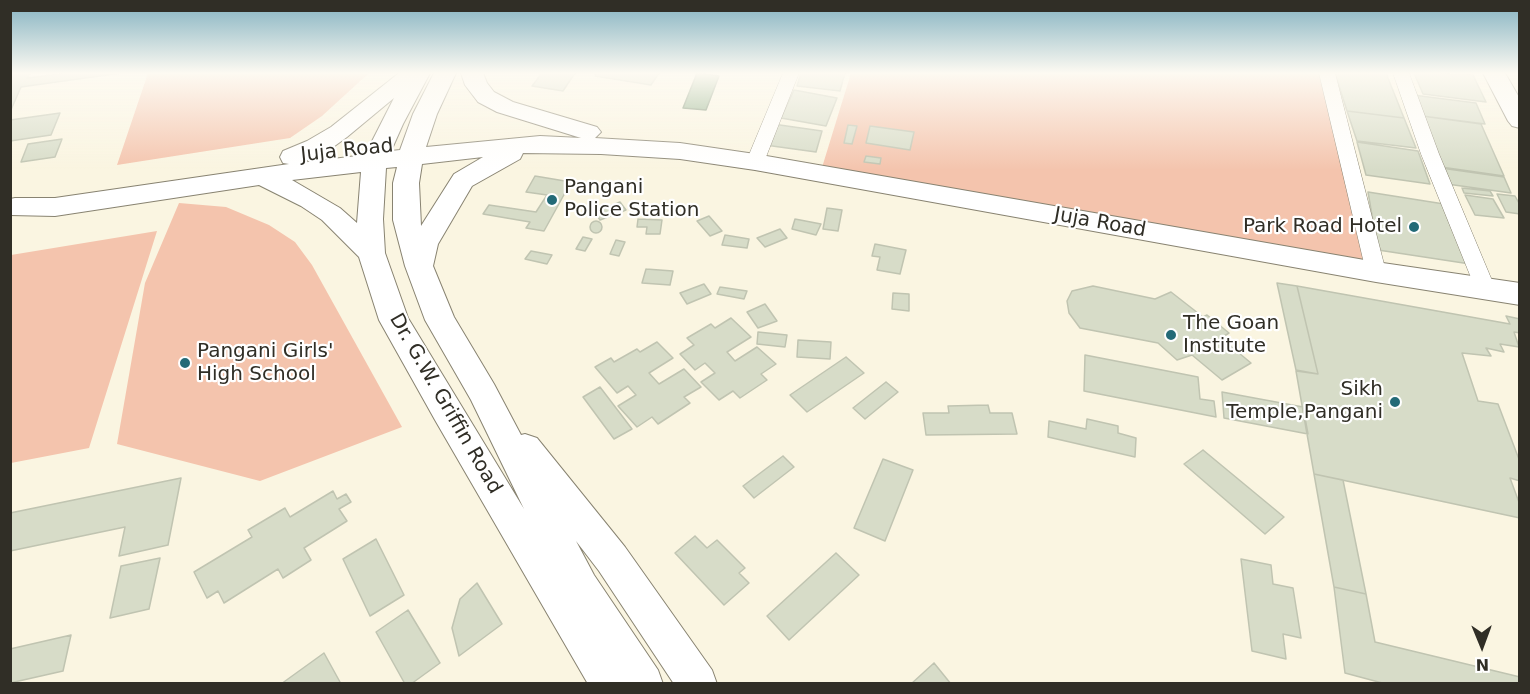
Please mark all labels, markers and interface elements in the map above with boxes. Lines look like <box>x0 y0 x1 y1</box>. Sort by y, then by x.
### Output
street label: Juja Road <box>300 134 394 168</box>
place label: Pangani Police Station <box>564 176 699 223</box>
marker: Pangani Police Station <box>545 193 559 207</box>
street label: Juja Road <box>1052 203 1148 243</box>
place label: Park Road Hotel <box>1243 215 1402 239</box>
marker: Park Road Hotel <box>1407 220 1421 234</box>
street label: Dr. G.W. Griffin Road <box>384 309 506 499</box>
place label: The Goan Institute <box>1183 312 1279 359</box>
marker: The Goan Institute <box>1164 328 1178 342</box>
place label: Pangani Girls' High School <box>197 340 333 387</box>
marker: Pangani Girls' High School <box>178 356 192 370</box>
place label: Sikh Temple,Pangani <box>1226 378 1383 425</box>
marker: Sikh Temple,Pangani <box>1388 395 1402 409</box>
north arrow <box>1452 616 1512 676</box>
text: N <box>1475 655 1489 674</box>

